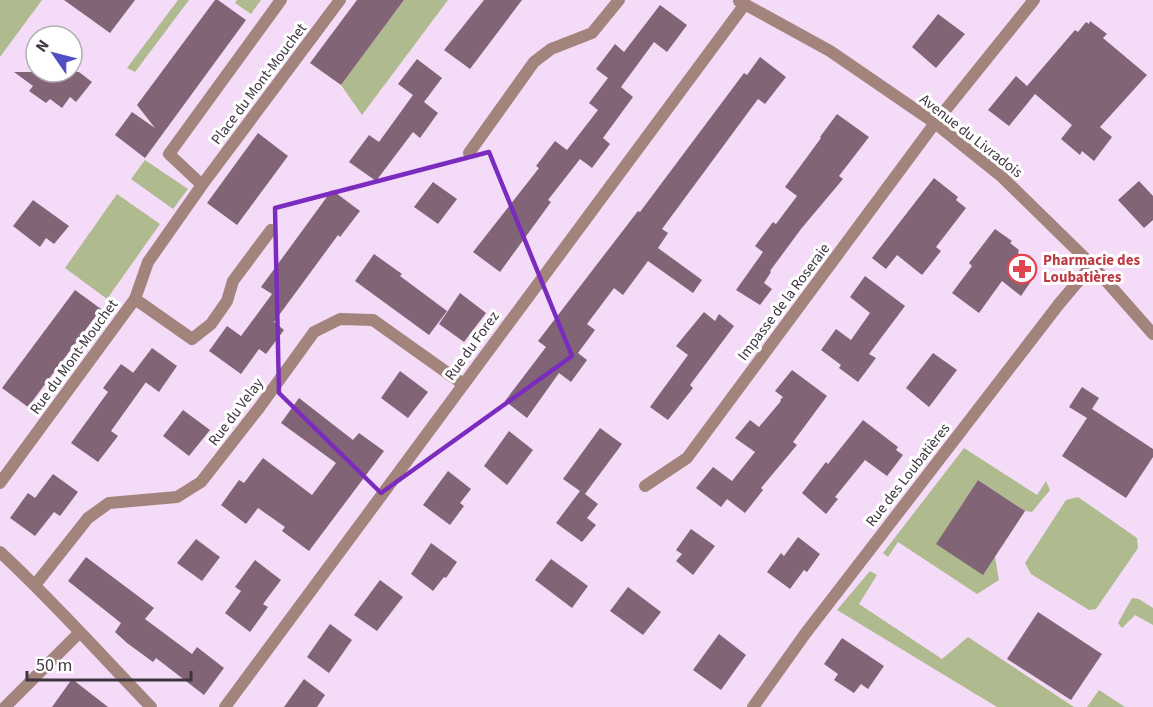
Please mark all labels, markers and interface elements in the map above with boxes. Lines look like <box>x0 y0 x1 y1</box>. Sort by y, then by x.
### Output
street label: Place du Mont-Mouchet <box>206 19 312 149</box>
north arrow <box>24 24 84 84</box>
text: N <box>30 35 55 57</box>
street label: Avenue du Livradois <box>915 89 1027 183</box>
street label: Impasse de la Roseraie <box>733 239 835 365</box>
place label: Pharmacie des Loubatières <box>1043 250 1140 288</box>
pharmacy icon: Pharmacie des Loubatières <box>1006 253 1038 285</box>
street label: Rue du Mont-Mouchet <box>25 295 123 419</box>
street label: Rue du Forez <box>440 307 504 385</box>
street label: Rue du Velay <box>204 374 268 450</box>
street label: Rue des Loubatières <box>861 419 955 531</box>
scale bar <box>27 644 190 682</box>
text: 50 m <box>36 653 72 678</box>

